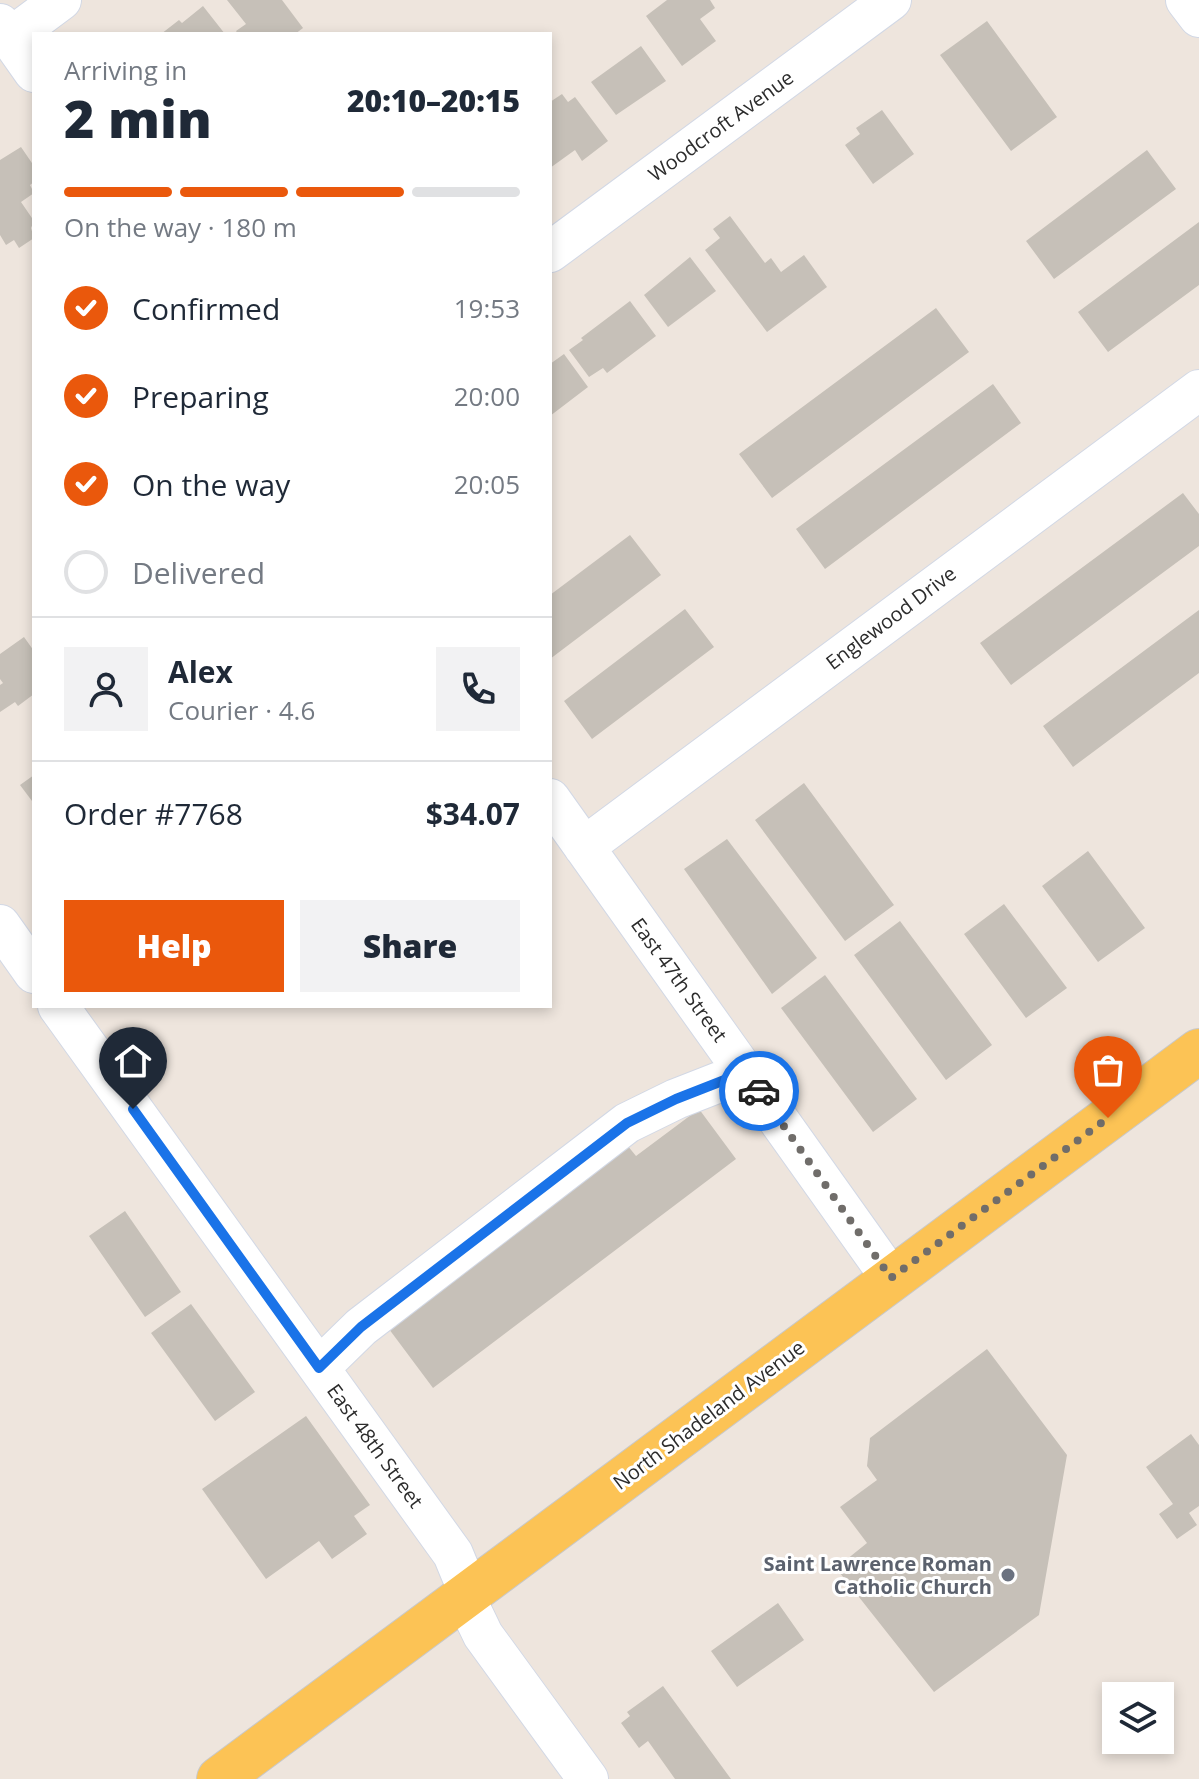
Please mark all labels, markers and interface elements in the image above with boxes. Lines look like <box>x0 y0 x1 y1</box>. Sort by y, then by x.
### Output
text: Arriving in <box>64 52 187 88</box>
street label: Woodcroft Avenue <box>643 64 799 187</box>
text: 20:10–20:15 <box>347 80 520 121</box>
text: 2 min <box>64 82 212 153</box>
text: On the way · 180 m <box>64 209 297 245</box>
icon: check <box>64 286 108 330</box>
text: Confirmed <box>132 288 280 329</box>
text: 19:53 <box>454 290 520 326</box>
icon: check <box>64 374 108 418</box>
text: Preparing <box>132 376 269 417</box>
text: 20:00 <box>454 378 520 414</box>
icon: check <box>64 462 108 506</box>
text: On the way <box>132 464 290 505</box>
text: 20:05 <box>454 466 520 502</box>
text: Delivered <box>132 552 265 593</box>
street label: Englewood Drive <box>820 560 961 675</box>
button: person <box>64 647 148 731</box>
button: phone <box>436 647 520 731</box>
text: Alex <box>168 651 233 692</box>
text: Courier · 4.6 <box>168 692 315 728</box>
text: Order #7768 <box>64 793 243 834</box>
text: $34.07 <box>426 793 520 834</box>
button: Help <box>64 900 284 992</box>
button: Share <box>300 900 520 992</box>
street label: East 47th Street <box>625 912 734 1047</box>
pin <box>99 1027 167 1109</box>
pin <box>1074 1036 1142 1118</box>
icon: home <box>111 1039 155 1083</box>
icon: bag <box>1086 1048 1130 1092</box>
courier <box>719 1051 799 1131</box>
icon: car <box>737 1069 781 1113</box>
street label: North Shadeland Avenue <box>607 1334 810 1496</box>
street label: East 48th Street <box>321 1378 430 1513</box>
place label: Saint Lawrence Roman Catholic Church <box>763 1550 992 1600</box>
marker: Saint Lawrence Roman Catholic Church <box>999 1566 1017 1584</box>
map controls <box>1102 1682 1174 1754</box>
button: layers <box>1102 1682 1174 1754</box>

